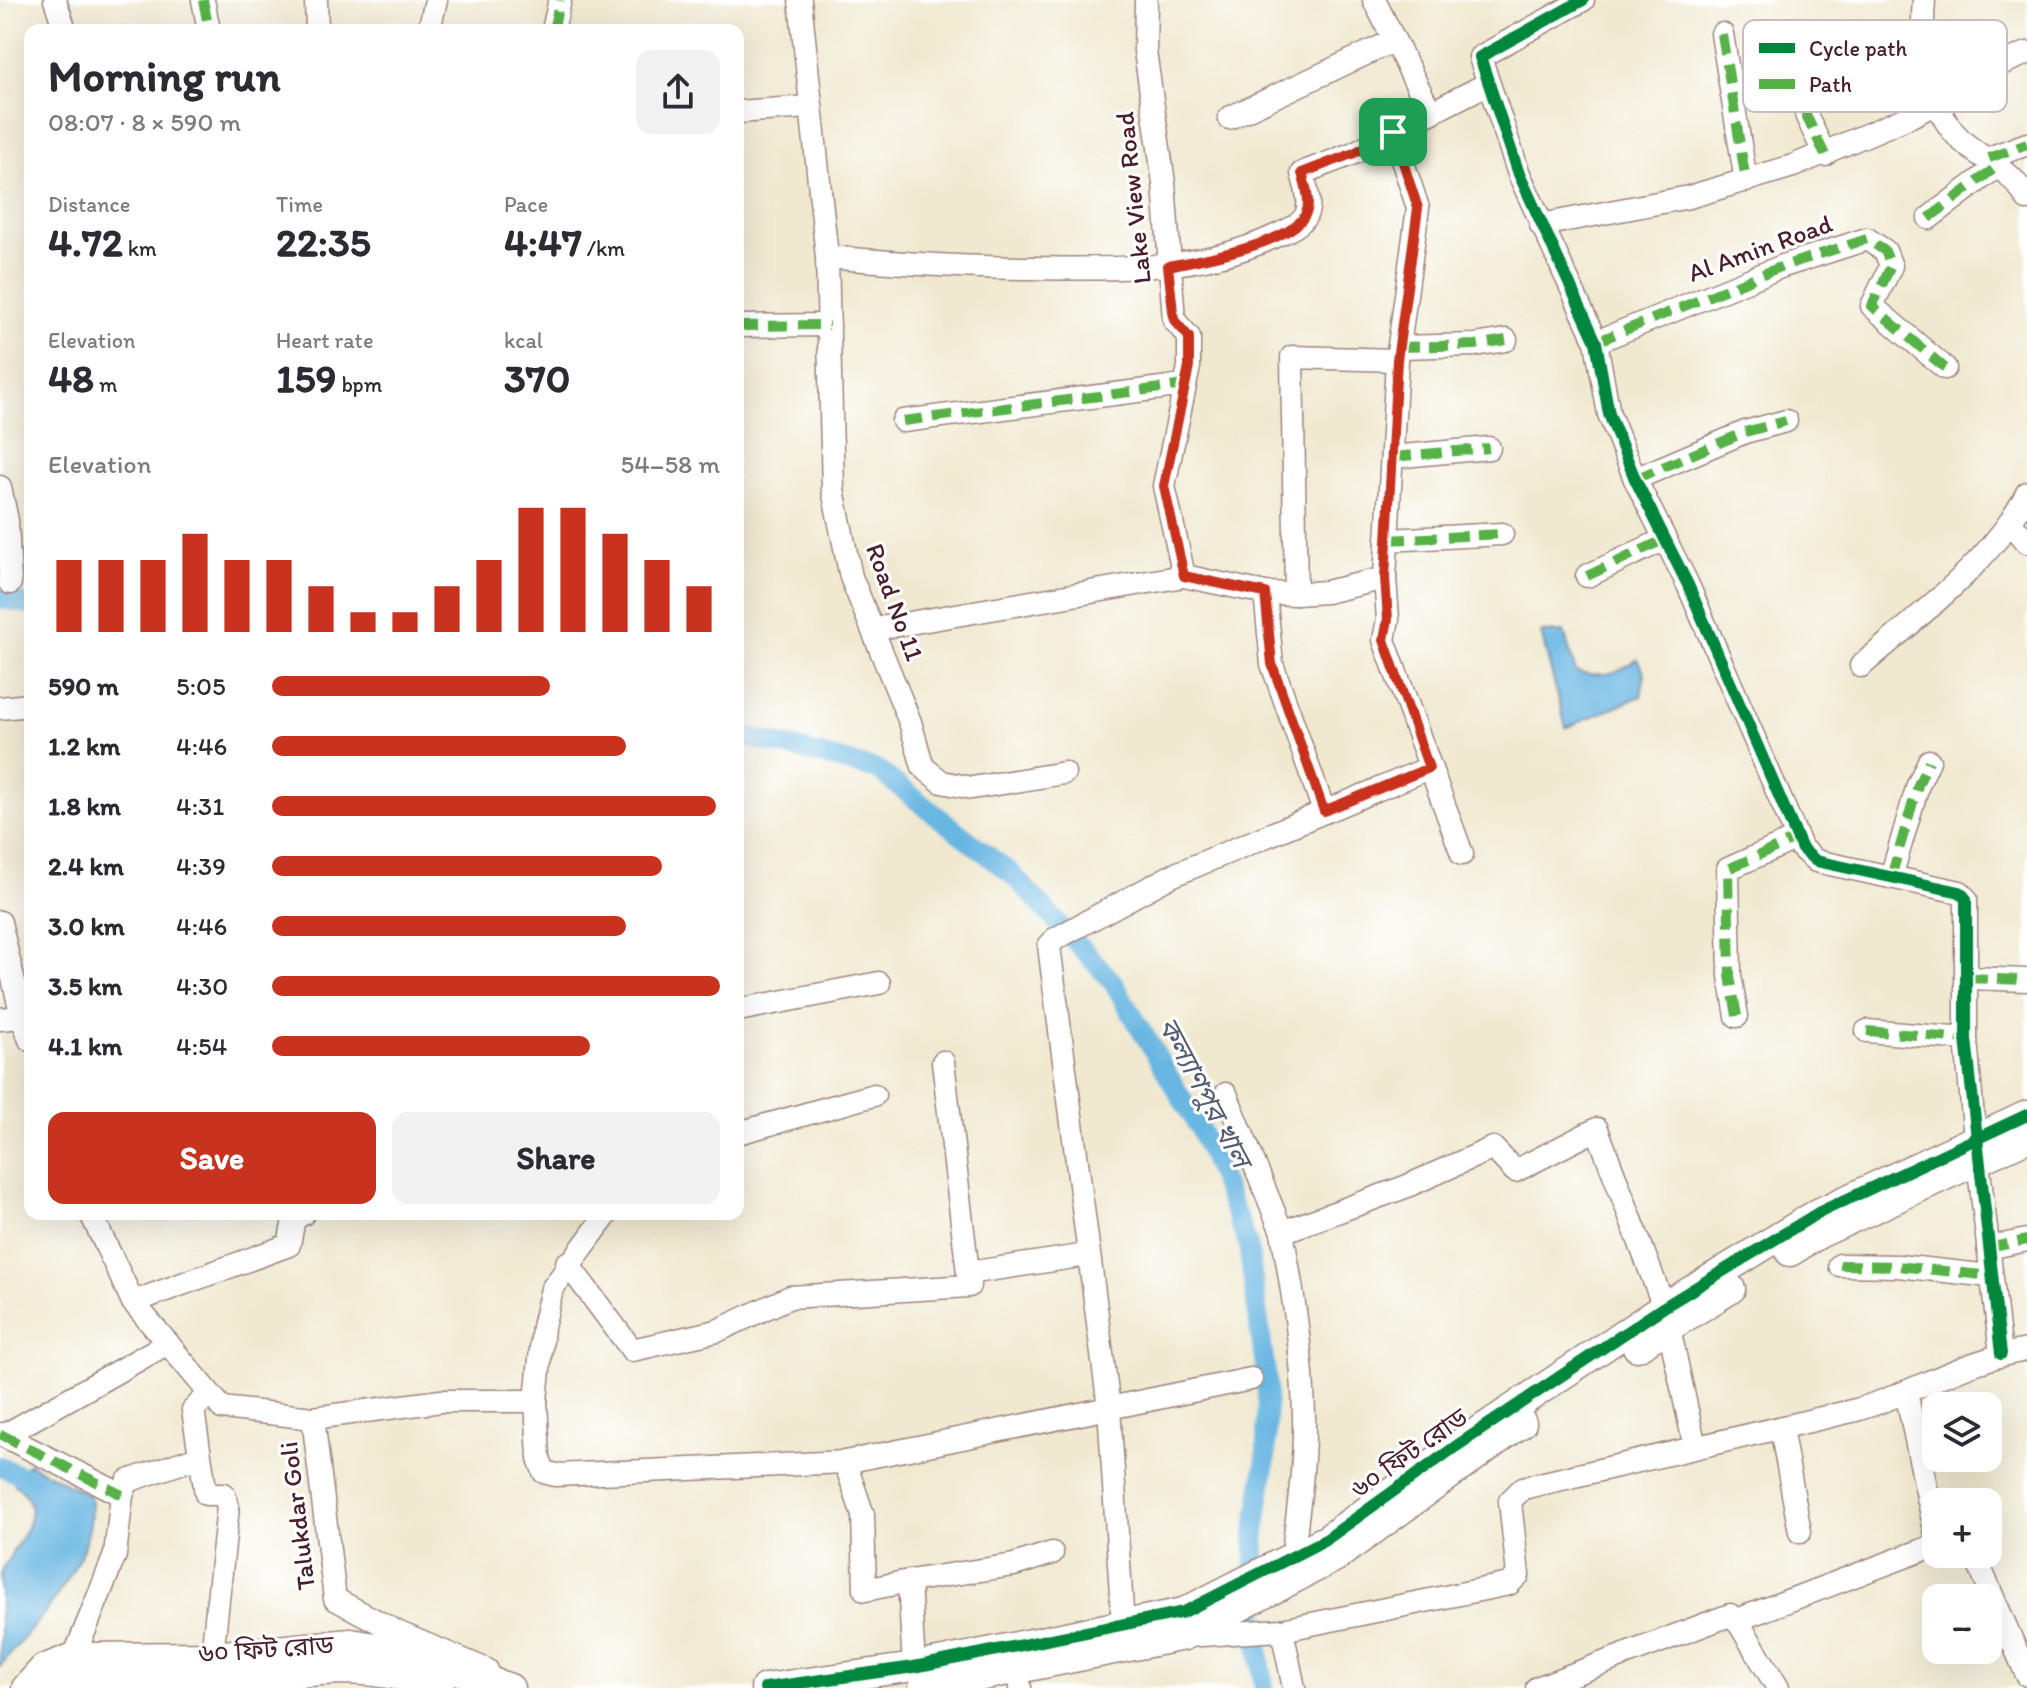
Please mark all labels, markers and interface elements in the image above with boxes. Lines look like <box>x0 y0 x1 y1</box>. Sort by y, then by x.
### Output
legend <box>1743 20 2007 112</box>
text: Cycle path <box>1809 35 1908 62</box>
text: Morning run <box>48 49 281 102</box>
button: share <box>636 50 720 134</box>
text: Path <box>1809 71 1852 98</box>
pin <box>1359 98 1427 166</box>
text: 08:07 · 8 × 590 m <box>48 106 241 138</box>
street label: Lake View Road <box>1108 110 1158 286</box>
icon: arrive <box>1371 110 1415 154</box>
text: Distance <box>48 191 130 218</box>
text: Time <box>276 191 323 218</box>
text: Pace <box>504 191 548 218</box>
street label: Al Amin Road <box>1683 207 1837 289</box>
text: 4.72 <box>48 218 123 266</box>
text: 22:35 <box>276 218 371 266</box>
text: 4:47 <box>504 218 582 266</box>
text: km <box>123 235 157 262</box>
text: /km <box>582 235 625 262</box>
text: Elevation <box>48 327 135 354</box>
text: Heart rate <box>276 327 373 354</box>
text: kcal <box>504 327 543 354</box>
text: 48 <box>48 354 94 402</box>
text: 159 <box>276 354 336 402</box>
text: 370 <box>504 354 570 402</box>
text: m <box>94 371 117 398</box>
text: bpm <box>336 371 382 398</box>
text: Elevation <box>48 448 151 480</box>
text: 54–58 m <box>621 448 720 480</box>
street label: Road No 11 <box>859 539 931 665</box>
text: 590 m <box>48 670 119 702</box>
text: 5:05 <box>176 670 226 702</box>
text: 1.2 km <box>48 730 120 762</box>
text: 4:46 <box>176 730 227 762</box>
text: 1.8 km <box>48 790 121 822</box>
text: 4:31 <box>176 790 224 822</box>
text: 2.4 km <box>48 850 124 882</box>
text: 4:39 <box>176 850 226 882</box>
text: 3.0 km <box>48 910 125 942</box>
text: 4:46 <box>176 910 227 942</box>
text: 3.5 km <box>48 970 122 1002</box>
text: 4:30 <box>176 970 228 1002</box>
water label: কল্যাণপুর খাল <box>1151 1011 1261 1178</box>
text: 4.1 km <box>48 1030 122 1062</box>
text: 4:54 <box>176 1030 227 1062</box>
button: Save <box>48 1112 376 1204</box>
button: Share <box>392 1112 720 1204</box>
map controls <box>1922 1392 2002 1664</box>
button: layers <box>1922 1392 2002 1472</box>
street label: ৬০ ফিট রোড <box>1344 1401 1474 1505</box>
street label: Talukdar Goli <box>272 1440 322 1592</box>
button: + <box>1922 1488 2002 1568</box>
button: − <box>1922 1584 2002 1664</box>
street label: ৬০ ফিট রোড <box>197 1628 335 1670</box>

